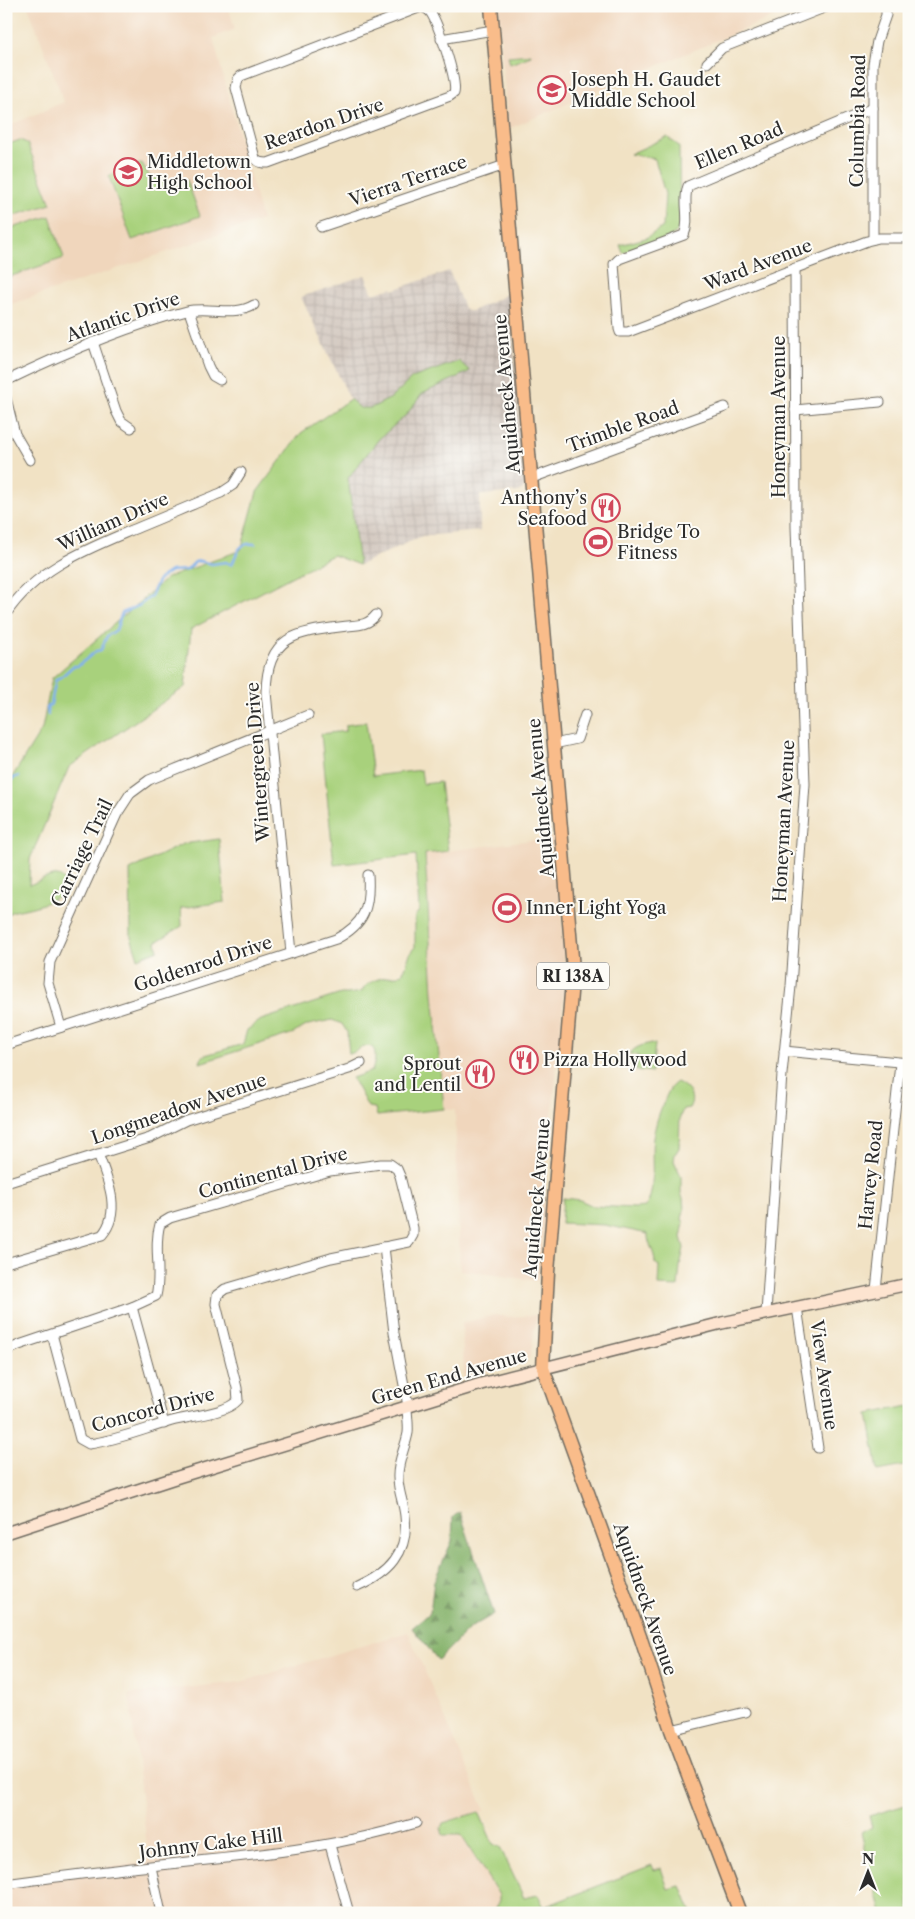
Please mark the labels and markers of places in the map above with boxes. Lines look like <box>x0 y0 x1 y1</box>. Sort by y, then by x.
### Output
place label: Joseph H. Gaudet Middle School <box>568 69 721 112</box>
school or university icon: Joseph H. Gaudet Middle School <box>537 75 567 105</box>
place label: Middletown High School <box>147 151 252 194</box>
school or university icon: Middletown High School <box>113 157 143 187</box>
place label: Anthony’s Seafood <box>500 487 587 530</box>
restaurant icon: Anthony’s Seafood <box>591 493 621 523</box>
place label: Bridge To Fitness <box>617 521 700 564</box>
sports icon: Bridge To Fitness <box>583 527 613 557</box>
sports icon: Inner Light Yoga <box>492 893 522 923</box>
place label: Inner Light Yoga <box>526 897 667 919</box>
restaurant icon: Pizza Hollywood <box>509 1045 539 1075</box>
place label: Pizza Hollywood <box>543 1049 687 1071</box>
place label: Sprout and Lentil <box>374 1053 462 1096</box>
restaurant icon: Sprout and Lentil <box>465 1059 495 1089</box>

